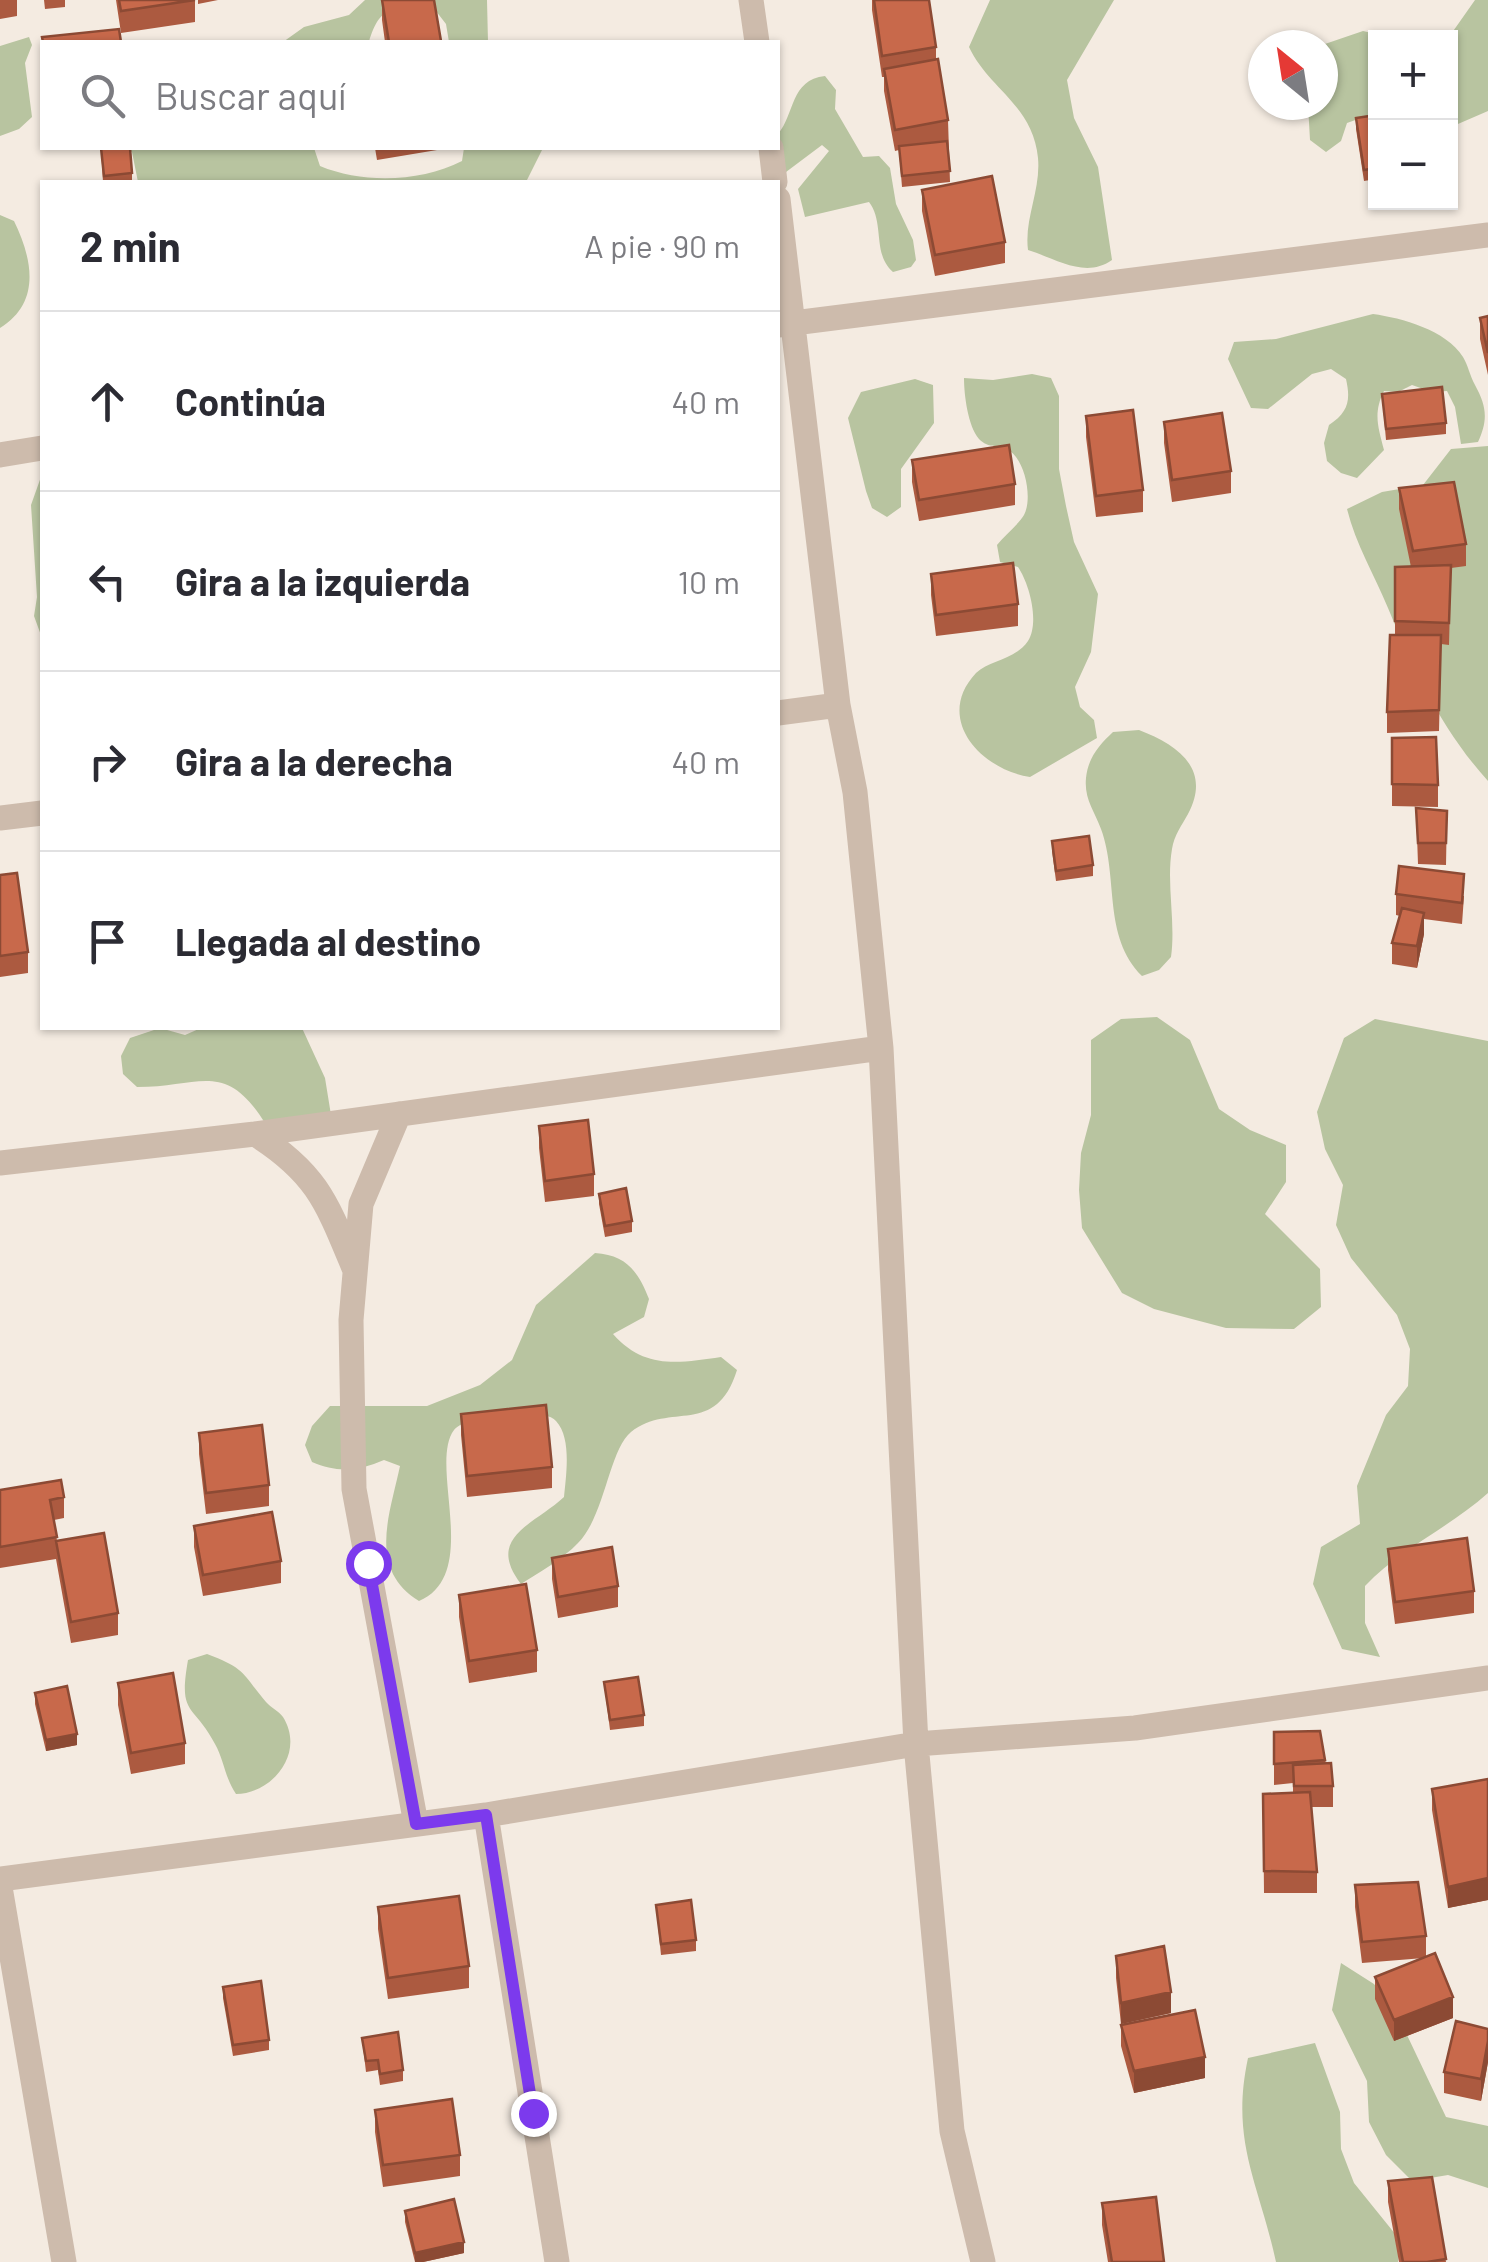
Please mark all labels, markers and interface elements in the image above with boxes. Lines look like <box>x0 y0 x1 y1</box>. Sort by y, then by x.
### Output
north arrow <box>1248 30 1338 120</box>
map controls <box>1368 30 1458 210</box>
button: + <box>1368 30 1458 120</box>
search box <box>40 40 780 150</box>
icon: search <box>75 68 130 123</box>
text: Buscar aquí <box>155 72 346 118</box>
button: − <box>1368 120 1458 210</box>
text: 2 min <box>80 220 181 270</box>
text: A pie · 90 m <box>584 226 740 264</box>
icon: ahead <box>80 374 135 429</box>
text: Continúa <box>175 378 326 424</box>
text: 40 m <box>671 382 740 420</box>
icon: left <box>80 554 135 609</box>
text: Gira a la izquierda <box>175 558 470 604</box>
text: 10 m <box>678 562 740 600</box>
icon: right <box>80 734 135 789</box>
text: Gira a la derecha <box>175 738 453 784</box>
text: 40 m <box>671 742 740 780</box>
icon: arrive <box>80 914 135 969</box>
text: Llegada al destino <box>175 918 481 964</box>
route start <box>346 1541 392 1587</box>
route end <box>511 2091 557 2137</box>

